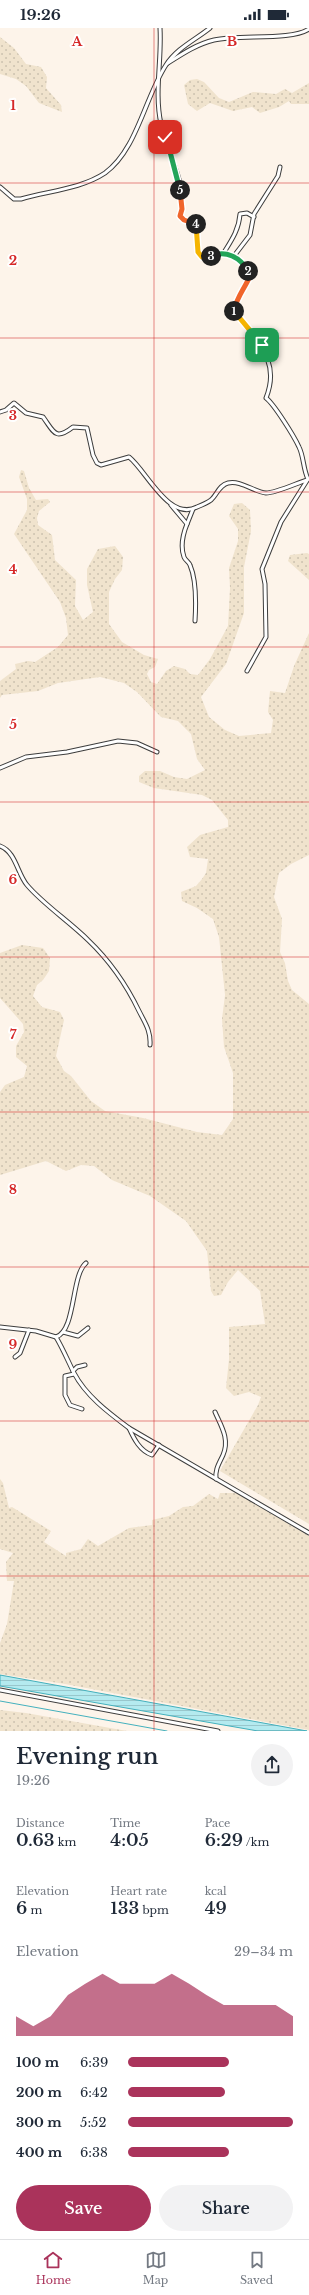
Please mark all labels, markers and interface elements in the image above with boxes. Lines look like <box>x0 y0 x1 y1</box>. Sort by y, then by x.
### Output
text: 19:26 <box>20 5 61 24</box>
text: A <box>71 33 83 50</box>
text: B <box>227 33 237 50</box>
text: 1 <box>10 97 16 114</box>
pin <box>148 120 182 154</box>
icon: check <box>154 126 176 148</box>
pin: 5 <box>170 180 190 200</box>
text: 5 <box>177 183 183 197</box>
pin: 4 <box>186 214 206 234</box>
text: 4 <box>192 217 200 231</box>
pin: 3 <box>201 246 221 266</box>
text: 3 <box>207 249 215 263</box>
text: 2 <box>9 252 17 269</box>
pin: 2 <box>238 261 258 281</box>
text: 2 <box>244 264 252 278</box>
pin: 1 <box>224 301 244 321</box>
text: 1 <box>232 304 236 318</box>
pin <box>245 328 279 362</box>
icon: arrive <box>251 334 273 356</box>
text: 3 <box>9 407 17 424</box>
text: 4 <box>9 561 18 578</box>
text: 5 <box>9 716 17 733</box>
text: 6 <box>9 871 18 888</box>
text: 7 <box>10 1026 17 1043</box>
text: 8 <box>9 1181 17 1198</box>
text: 9 <box>9 1336 18 1353</box>
text: Evening run <box>16 1743 158 1770</box>
button: share <box>251 1744 293 1786</box>
text: 19:26 <box>16 1772 50 1789</box>
text: Distance <box>16 1816 65 1830</box>
text: Time <box>110 1816 141 1830</box>
text: Pace <box>205 1816 230 1830</box>
text: 0.63 <box>16 1830 55 1851</box>
text: 4:05 <box>110 1830 149 1851</box>
text: 6:29 <box>205 1830 243 1851</box>
text: km <box>55 1835 76 1849</box>
text: /km <box>243 1835 269 1849</box>
text: Elevation <box>16 1884 69 1898</box>
text: Heart rate <box>110 1884 167 1898</box>
text: kcal <box>205 1884 227 1898</box>
text: 6 <box>16 1898 27 1919</box>
text: 133 <box>110 1898 139 1919</box>
text: 49 <box>205 1898 227 1919</box>
text: m <box>27 1903 42 1917</box>
text: bpm <box>139 1903 169 1917</box>
text: Elevation <box>16 1943 79 1960</box>
text: 29–34 m <box>234 1943 293 1960</box>
text: 100 m <box>16 2054 59 2071</box>
text: 6:39 <box>80 2054 108 2071</box>
text: 200 m <box>16 2084 62 2101</box>
text: 6:42 <box>80 2084 108 2101</box>
text: 300 m <box>16 2114 62 2131</box>
text: 5:52 <box>80 2114 106 2131</box>
text: 400 m <box>16 2144 62 2161</box>
text: 6:38 <box>80 2144 108 2161</box>
button: Save <box>16 2185 151 2231</box>
button: Share <box>159 2185 293 2231</box>
tab: Home <box>36 2249 71 2287</box>
tab: Map <box>143 2249 168 2287</box>
tab: Saved <box>240 2249 273 2287</box>

